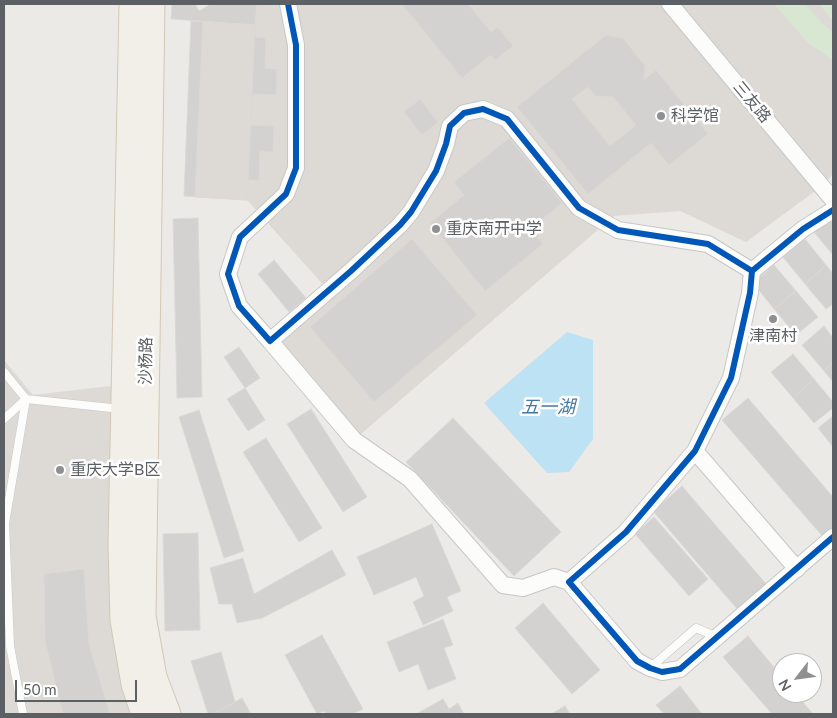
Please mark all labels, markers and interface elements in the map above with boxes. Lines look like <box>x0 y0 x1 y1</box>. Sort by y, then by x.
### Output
street label: 三友路 <box>729 77 775 127</box>
place label: 科学馆 <box>671 106 719 126</box>
marker: 科学馆 <box>655 110 667 122</box>
place label: 重庆南开中学 <box>446 219 542 239</box>
marker: 重庆南开中学 <box>430 223 442 235</box>
marker: 津南村 <box>767 313 779 325</box>
place label: 津南村 <box>749 326 797 346</box>
street label: 沙杨路 <box>136 337 156 385</box>
water label: 五一湖 <box>521 396 575 418</box>
place label: 重庆大学B区 <box>70 460 160 480</box>
marker: 重庆大学B区 <box>54 464 66 476</box>
north arrow <box>772 653 822 703</box>
scale bar <box>18 670 140 702</box>
text: N <box>774 676 795 694</box>
text: 50 m <box>23 680 57 698</box>

